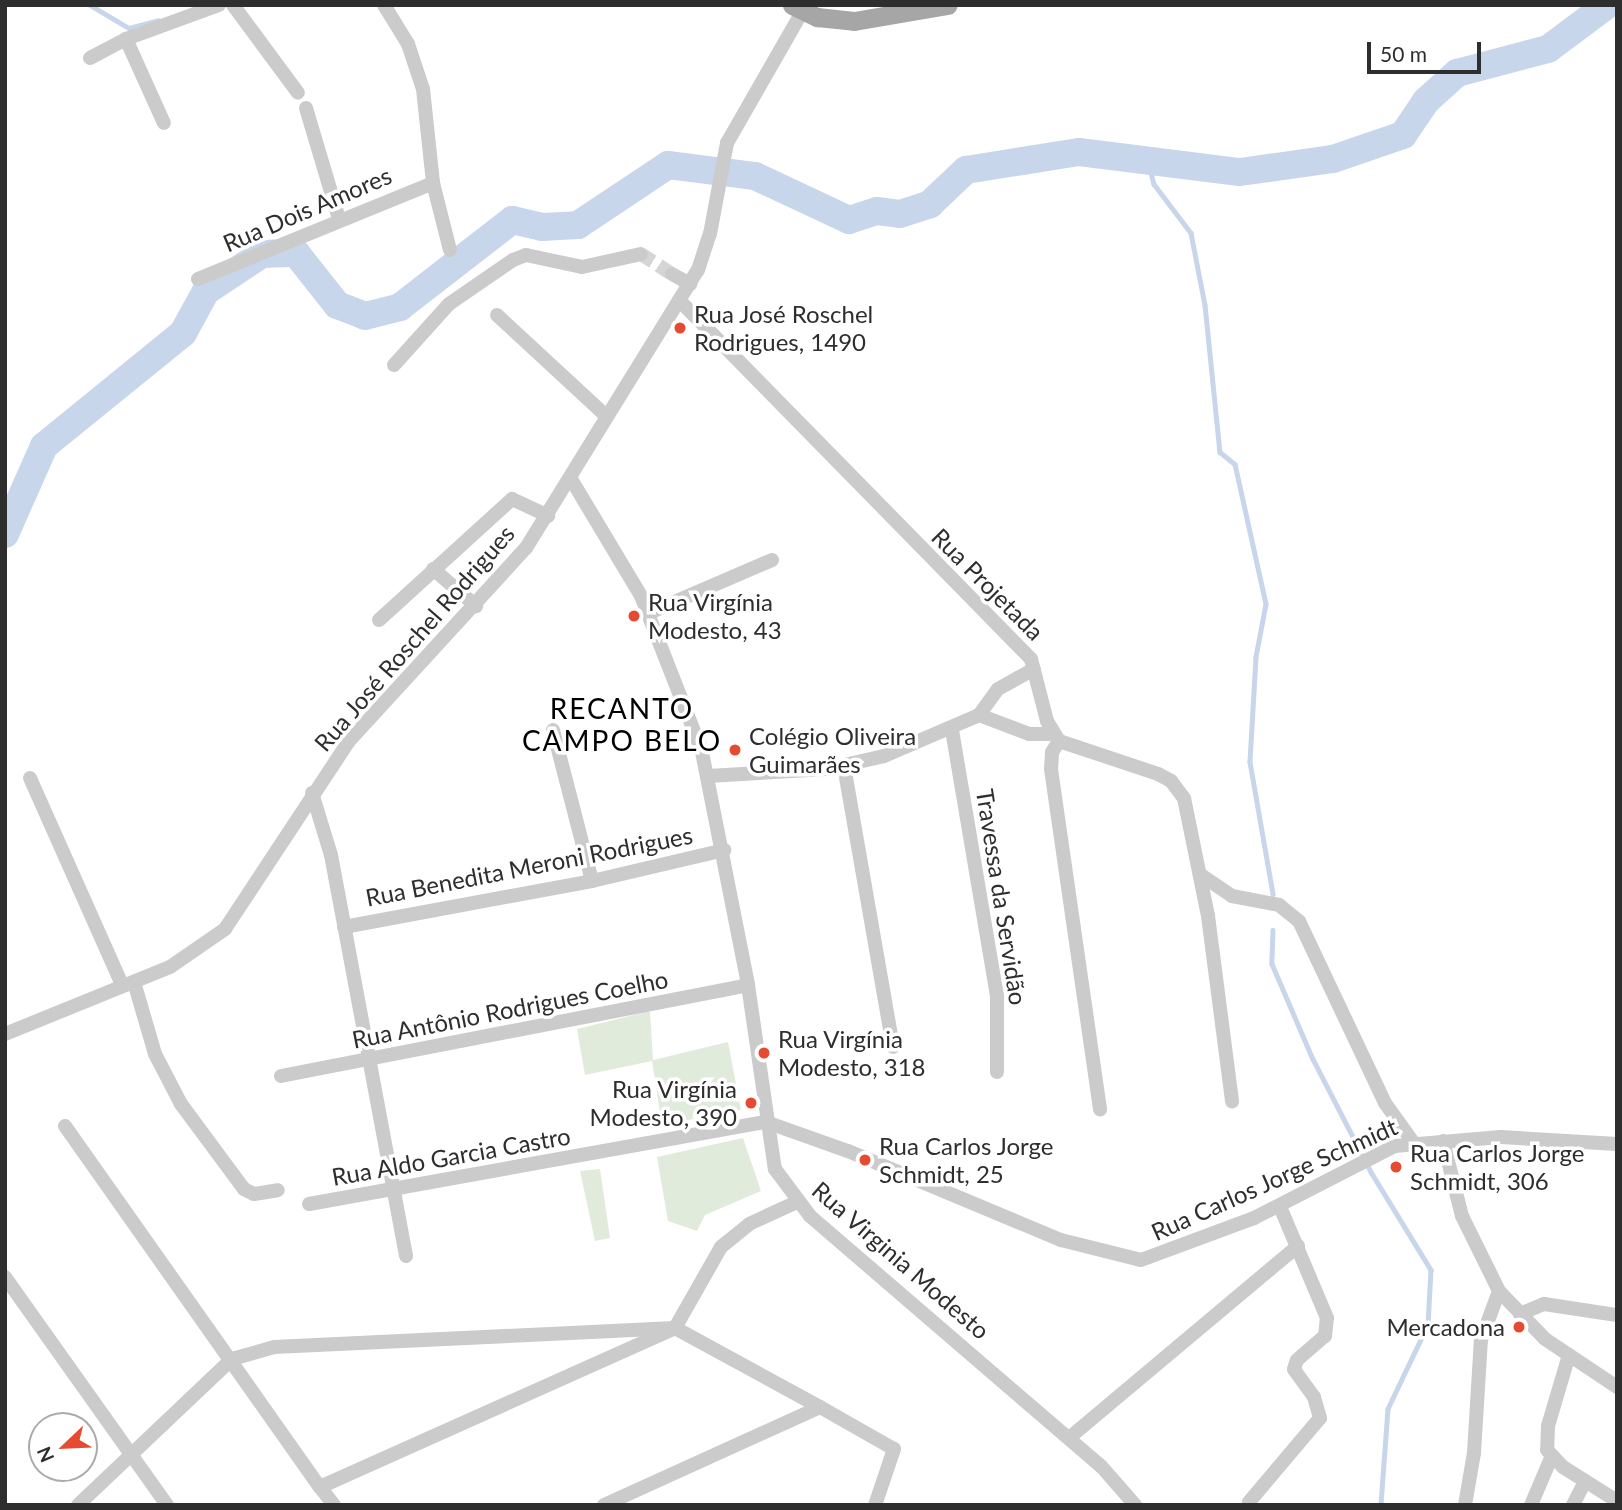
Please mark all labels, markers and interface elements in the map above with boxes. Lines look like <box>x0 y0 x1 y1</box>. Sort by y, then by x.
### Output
scale bar <box>1370 28 1484 72</box>
text: 50 m <box>1380 41 1427 66</box>
street label: Rua Dois Amores <box>218 160 396 258</box>
place label: Rua José Roschel Rodrigues, 1490 <box>694 300 874 356</box>
marker: Rua José Roschel Rodrigues, 1490 <box>672 320 688 336</box>
street label: Rua José Roschel Rodrigues <box>308 519 520 757</box>
street label: Rua Projetada <box>926 522 1050 646</box>
place label: Rua Virgínia Modesto, 43 <box>648 588 782 644</box>
marker: Rua Virgínia Modesto, 43 <box>626 608 642 624</box>
district label: RECANTO CAMPO BELO <box>523 691 721 757</box>
place label: Colégio Oliveira Guimarães <box>749 722 916 778</box>
marker: Colégio Oliveira Guimarães <box>727 742 743 758</box>
street label: Travessa da Servidão <box>971 787 1033 1007</box>
street label: Rua Benedita Meroni Rodrigues <box>363 820 695 912</box>
street label: Rua Antônio Rodrigues Coelho <box>349 964 671 1054</box>
place label: Rua Virgínia Modesto, 318 <box>778 1025 926 1081</box>
marker: Rua Virgínia Modesto, 318 <box>756 1045 772 1061</box>
place label: Rua Virgínia Modesto, 390 <box>589 1075 737 1131</box>
marker: Rua Virgínia Modesto, 390 <box>743 1095 759 1111</box>
street label: Rua Carlos Jorge Schmidt <box>1146 1112 1402 1246</box>
street label: Rua Aldo Garcia Castro <box>329 1121 573 1191</box>
place label: Rua Carlos Jorge Schmidt, 25 <box>879 1132 1054 1188</box>
place label: Rua Carlos Jorge Schmidt, 306 <box>1410 1139 1585 1195</box>
marker: Rua Carlos Jorge Schmidt, 25 <box>857 1152 873 1168</box>
marker: Rua Carlos Jorge Schmidt, 306 <box>1388 1159 1404 1175</box>
street label: Rua Virginia Modesto <box>806 1175 996 1345</box>
place label: Mercadona <box>1386 1313 1505 1341</box>
marker: Mercadona <box>1511 1319 1527 1335</box>
north arrow <box>28 1412 98 1482</box>
text: N <box>32 1443 58 1466</box>

